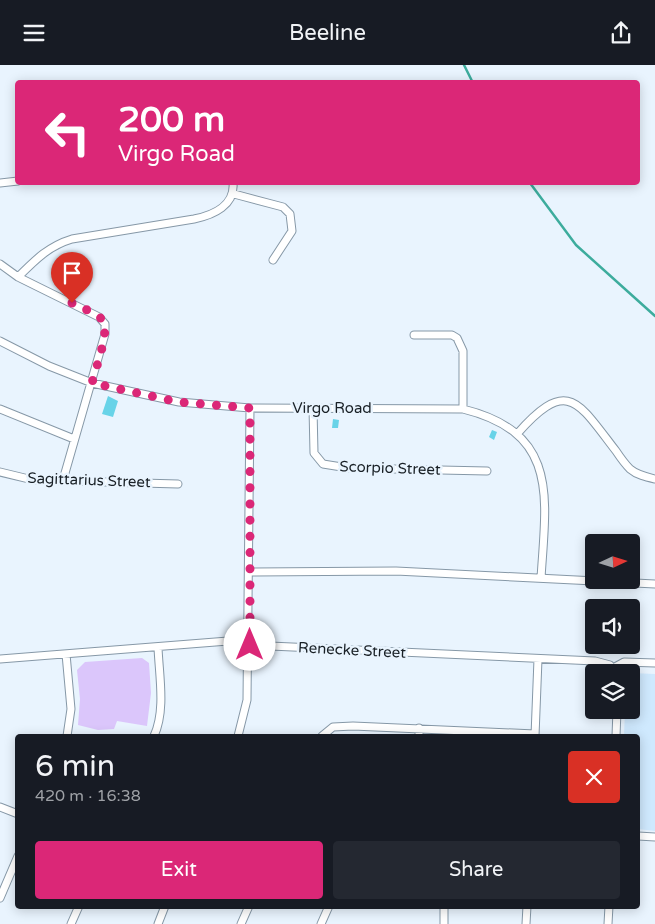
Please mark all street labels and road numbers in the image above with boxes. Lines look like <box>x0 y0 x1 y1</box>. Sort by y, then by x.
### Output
street label: Virgo Road <box>292 399 372 417</box>
street label: Scorpio Street <box>339 457 441 479</box>
street label: Sagittarius Street <box>27 469 151 491</box>
street label: Renecke Street <box>298 638 407 662</box>

